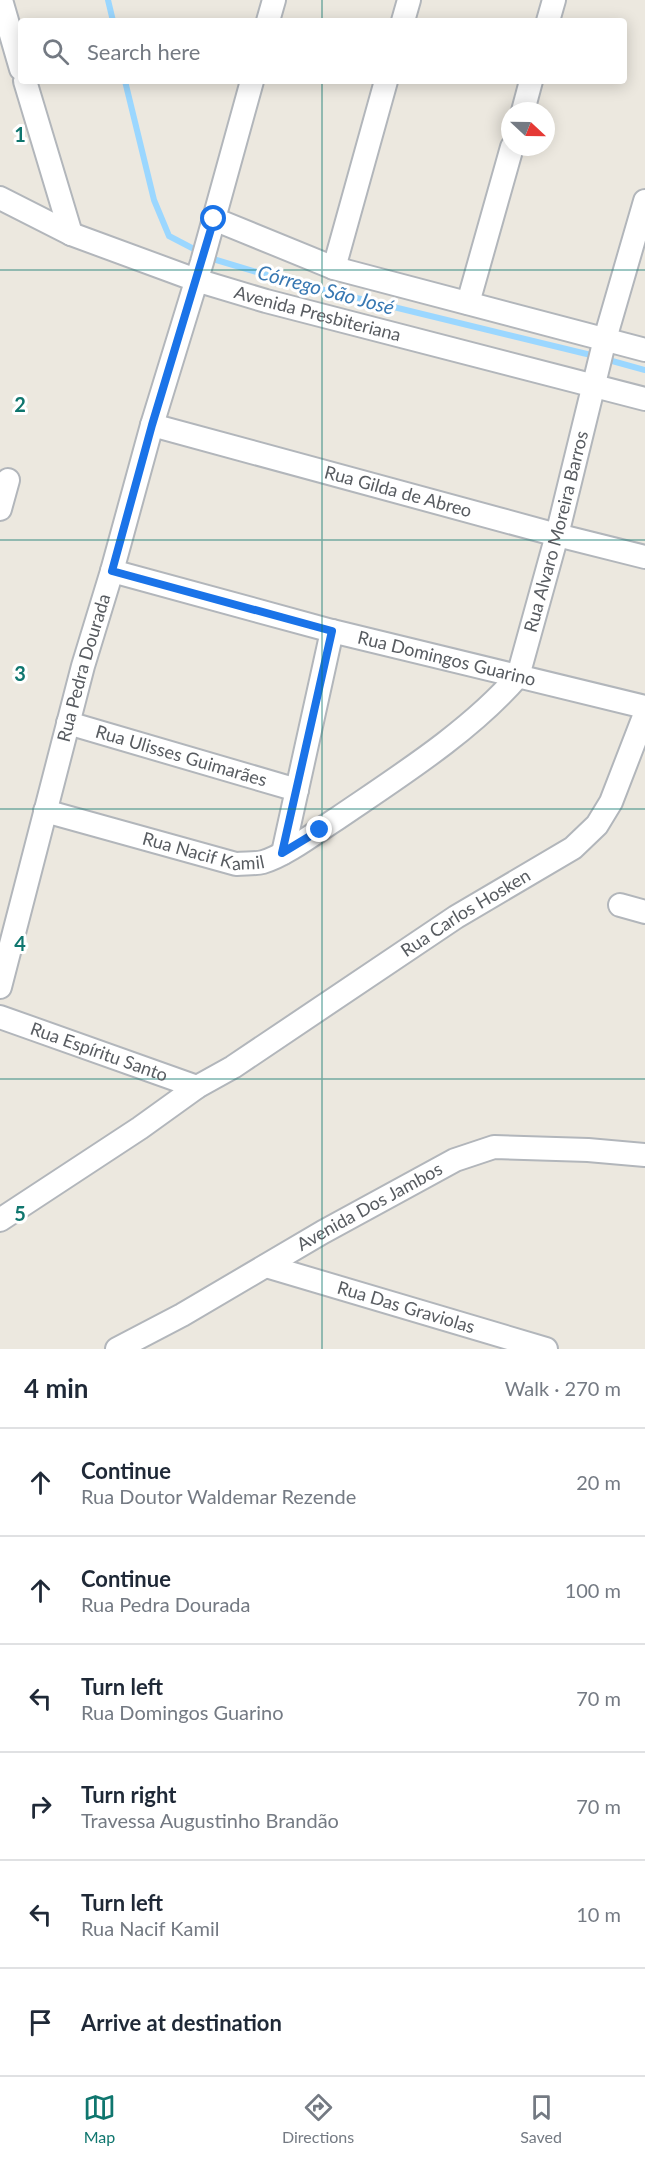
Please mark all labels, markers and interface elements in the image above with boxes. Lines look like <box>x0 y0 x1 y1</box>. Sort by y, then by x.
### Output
search box <box>18 18 627 84</box>
icon: search <box>39 35 72 68</box>
text: Search here <box>87 38 200 65</box>
north arrow <box>501 102 555 156</box>
text: 1 <box>14 122 26 146</box>
route start <box>200 205 226 231</box>
water label: Córrego São José <box>255 259 397 319</box>
street label: Avenida Presbiteriana <box>232 280 403 345</box>
text: 2 <box>14 392 26 416</box>
street label: Rua Alvaro Moreira Barros <box>519 428 592 634</box>
street label: Rua Gilda de Abreo <box>322 460 474 521</box>
street label: Rua Pedra Dourada <box>52 591 114 744</box>
street label: Rua Domingos Guarino <box>356 626 538 690</box>
text: 3 <box>14 661 26 685</box>
street label: Rua Ulisses Guimarães <box>93 720 270 791</box>
route end <box>306 816 332 842</box>
street label: Rua Nacif Kamil <box>140 827 266 874</box>
street label: Rua Carlos Hosken <box>396 864 534 961</box>
text: 4 <box>14 931 26 955</box>
street label: Rua Espíritu Santo <box>28 1017 171 1086</box>
street label: Avenida Dos Jambos <box>292 1157 446 1255</box>
text: 5 <box>14 1201 26 1225</box>
street label: Rua Das Graviolas <box>335 1276 478 1337</box>
text: 4 min <box>24 1372 88 1404</box>
text: Walk · 270 m <box>505 1376 621 1400</box>
text: Continue <box>81 1457 171 1484</box>
icon: ahead <box>24 1466 57 1499</box>
text: 20 m <box>576 1470 621 1494</box>
text: Rua Doutor Waldemar Rezende <box>81 1484 356 1508</box>
text: Continue <box>81 1565 171 1592</box>
icon: ahead <box>24 1574 57 1607</box>
text: 100 m <box>565 1578 621 1602</box>
text: Rua Pedra Dourada <box>81 1592 251 1616</box>
text: Turn left <box>81 1673 163 1700</box>
icon: left <box>24 1682 57 1715</box>
text: 70 m <box>576 1686 621 1710</box>
text: Rua Domingos Guarino <box>81 1700 284 1724</box>
text: Turn right <box>81 1781 176 1808</box>
icon: right <box>24 1790 57 1823</box>
text: 70 m <box>576 1794 621 1818</box>
text: Travessa Augustinho Brandão <box>81 1808 339 1832</box>
text: Turn left <box>81 1889 163 1916</box>
icon: left <box>24 1898 57 1931</box>
text: 10 m <box>576 1902 621 1926</box>
text: Rua Nacif Kamil <box>81 1916 219 1940</box>
icon: arrive <box>24 2006 57 2039</box>
text: Arrive at destination <box>81 2009 282 2036</box>
tab: Map <box>83 2091 116 2146</box>
tab: Directions <box>282 2091 354 2146</box>
tab: Saved <box>520 2091 562 2146</box>

